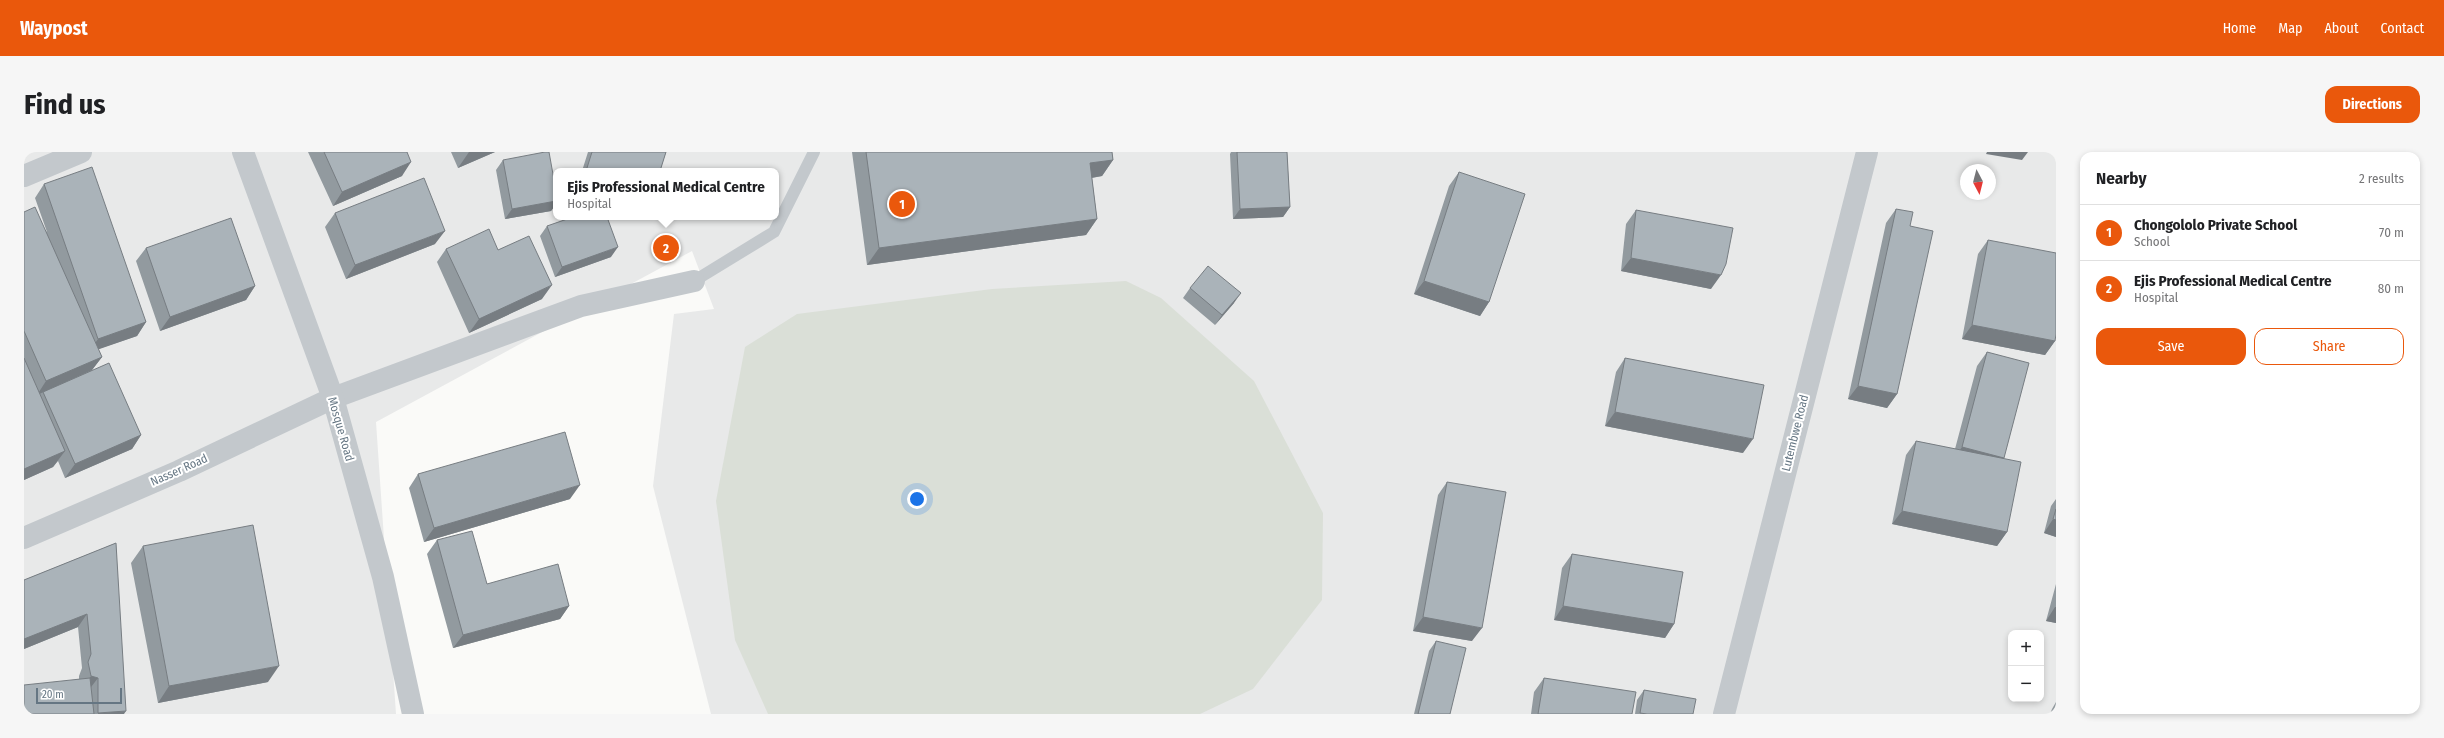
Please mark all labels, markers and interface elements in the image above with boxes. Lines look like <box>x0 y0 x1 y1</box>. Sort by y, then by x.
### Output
text: Waypost <box>20 17 88 40</box>
text: Home <box>2223 20 2256 37</box>
text: Map <box>2278 20 2302 37</box>
text: About <box>2324 20 2359 37</box>
text: Contact <box>2381 20 2424 37</box>
button: Directions <box>2325 86 2420 123</box>
text: Find us <box>24 88 106 121</box>
north arrow <box>1960 164 1996 200</box>
popup <box>553 168 779 220</box>
text: Nearby <box>2096 168 2147 189</box>
text: 2 results <box>2359 171 2404 186</box>
text: Ejis Professional Medical Centre <box>567 178 765 196</box>
pin: 1 <box>889 189 915 219</box>
text: Hospital <box>567 196 612 211</box>
text: Chongololo Private School <box>2134 216 2297 234</box>
text: 1 <box>2106 225 2112 240</box>
text: 70 m <box>2379 225 2404 240</box>
pin: 2 <box>653 233 679 263</box>
text: School <box>2134 234 2170 249</box>
text: Ejis Professional Medical Centre <box>2134 272 2332 290</box>
text: 2 <box>2106 281 2112 296</box>
text: 80 m <box>2378 281 2404 296</box>
text: Hospital <box>2134 290 2178 305</box>
button: Save <box>2096 328 2246 365</box>
button: Share <box>2254 328 2404 365</box>
street label: Lutembwe Road <box>1779 393 1811 473</box>
street label: Mosque Road <box>325 395 357 463</box>
street label: Nasser Road <box>148 451 210 489</box>
your location <box>907 489 927 509</box>
map controls <box>2008 630 2044 702</box>
button: + <box>2008 630 2044 666</box>
button: − <box>2008 666 2044 702</box>
scale bar <box>36 686 122 705</box>
text: 20 m <box>42 688 64 701</box>

